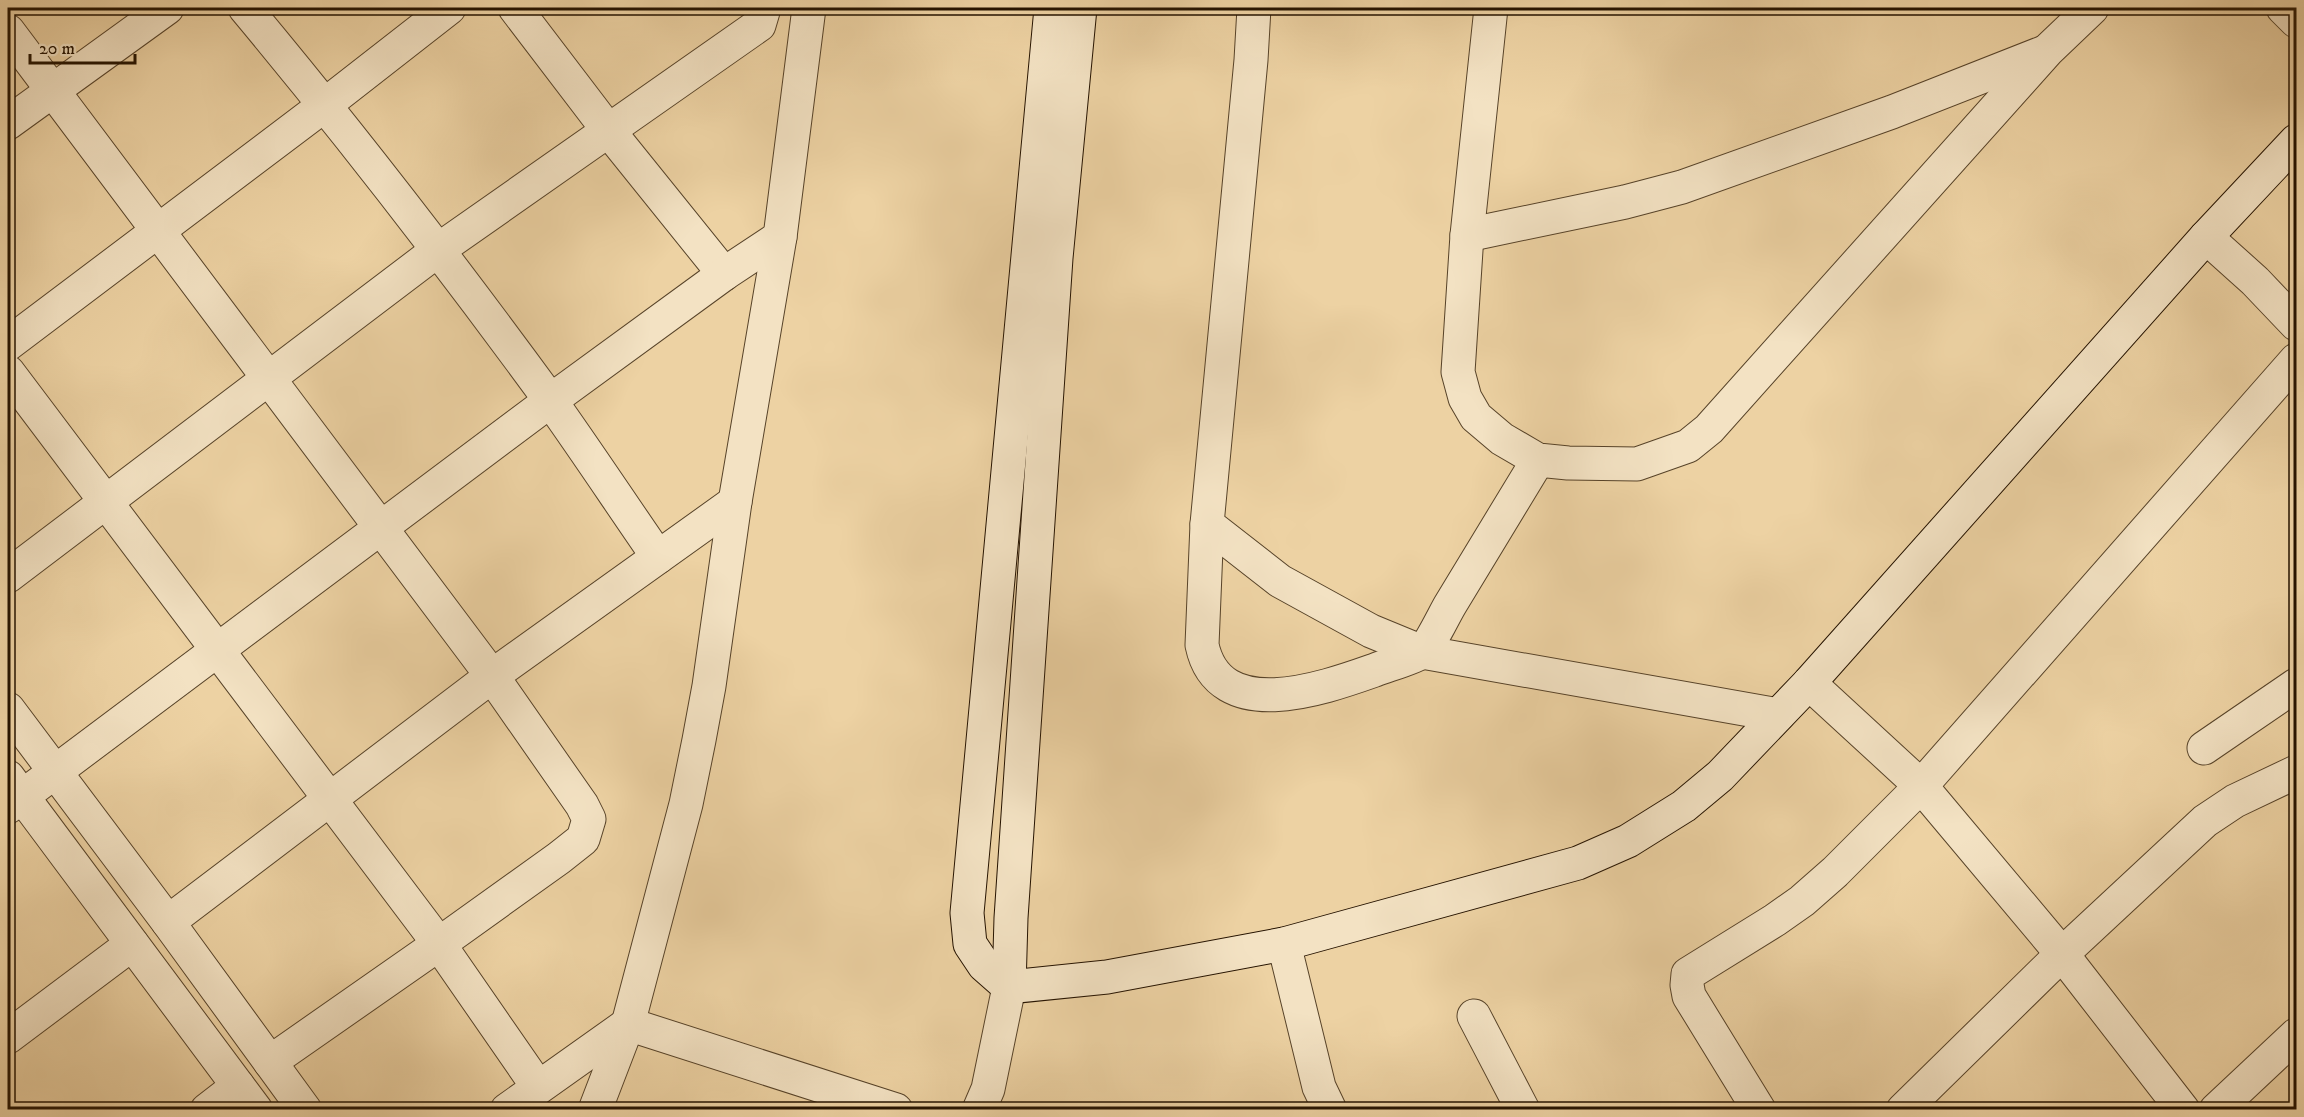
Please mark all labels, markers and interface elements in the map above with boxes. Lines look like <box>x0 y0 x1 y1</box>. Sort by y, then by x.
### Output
scale bar <box>30 27 135 65</box>
text: 20 m <box>39 38 75 60</box>

